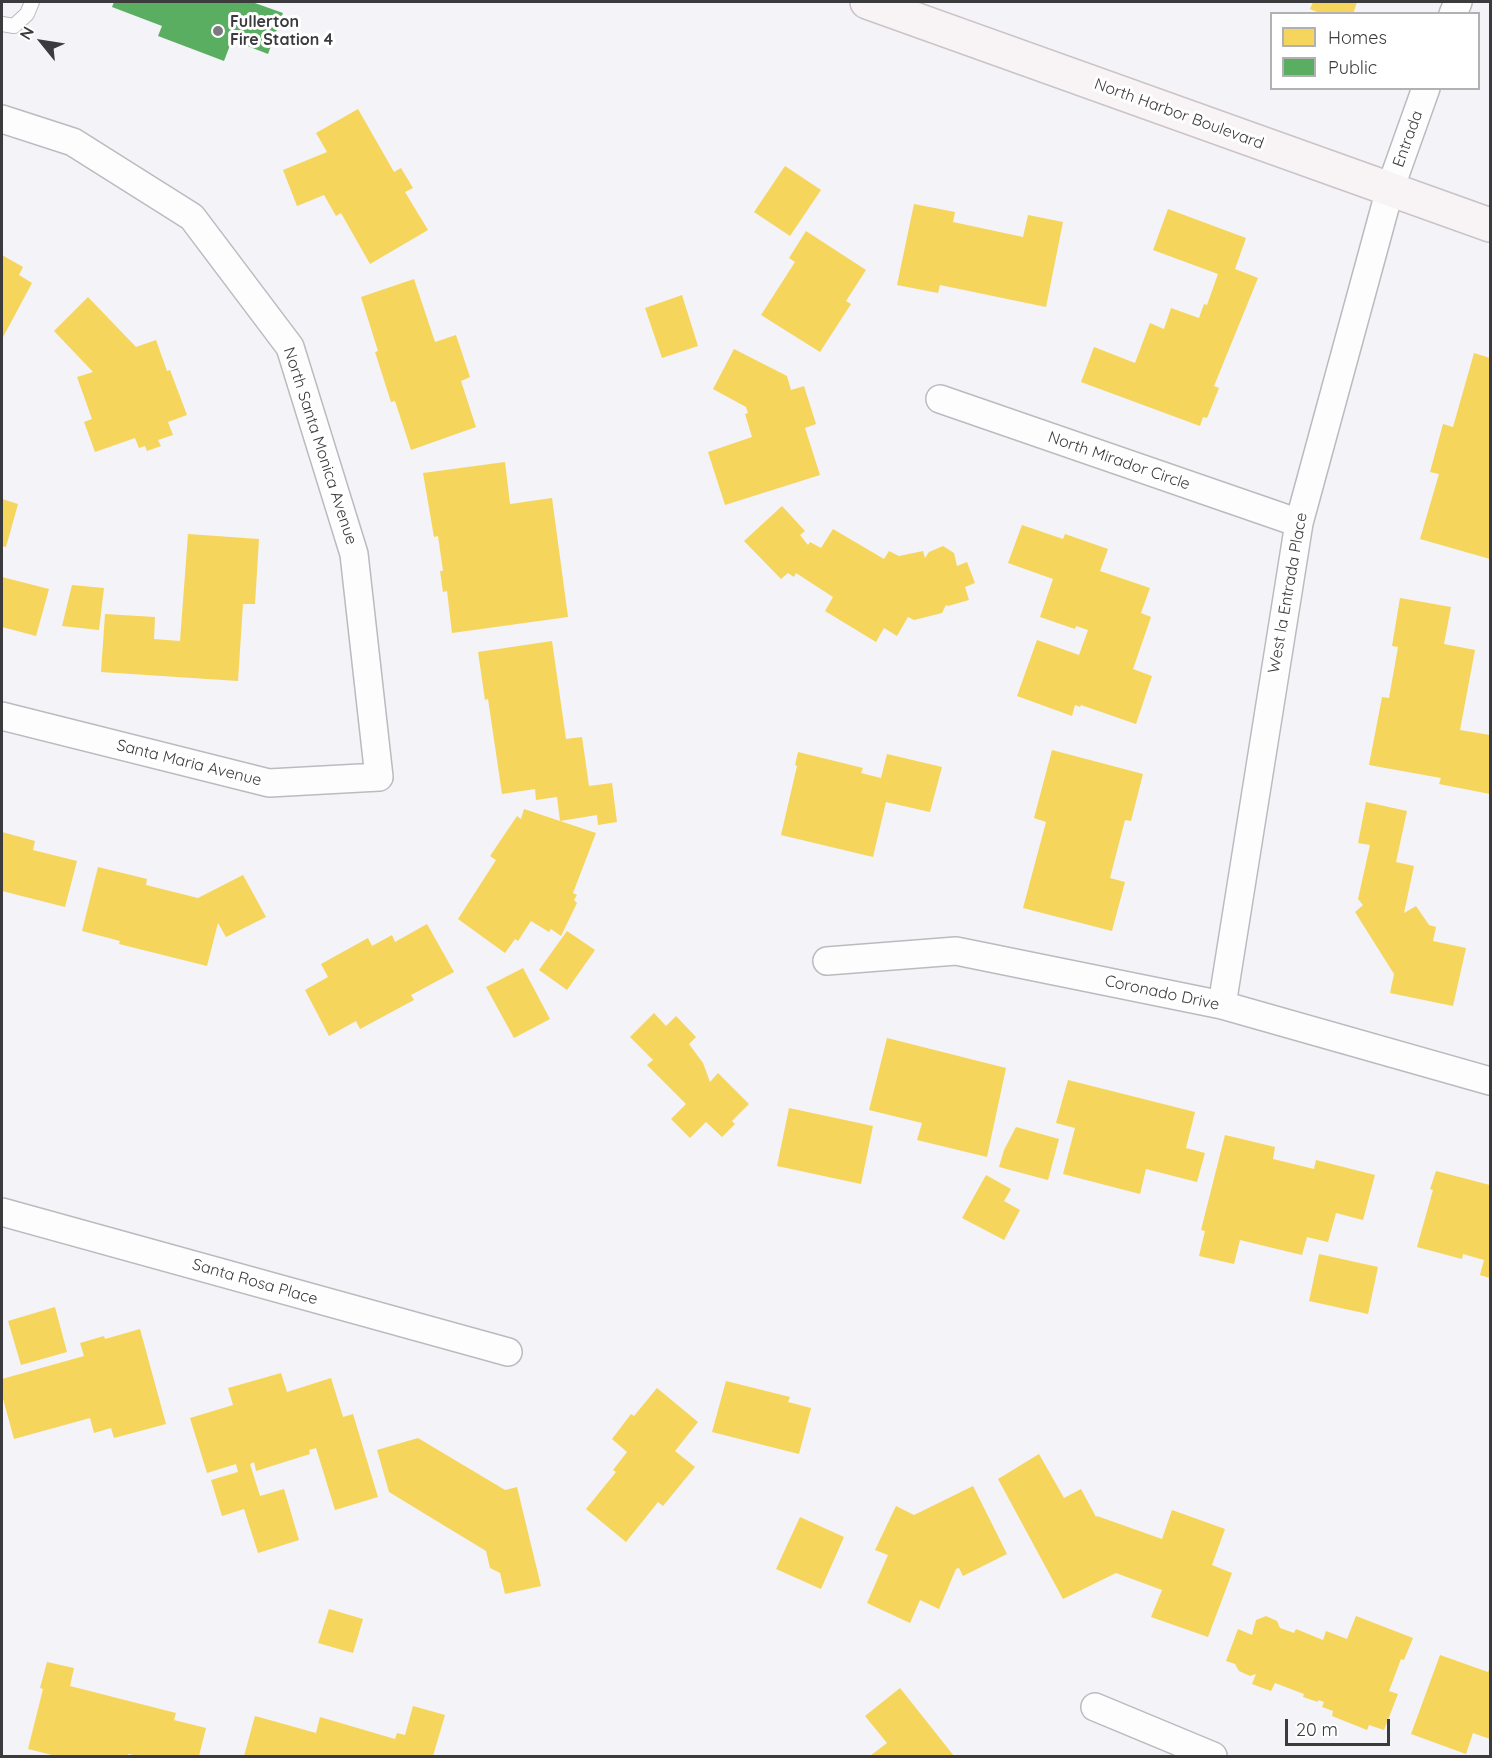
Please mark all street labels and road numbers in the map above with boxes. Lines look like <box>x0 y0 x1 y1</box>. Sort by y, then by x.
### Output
street label: North Harbor Boulevard <box>1092 74 1266 154</box>
street label: Entrada <box>1389 108 1427 170</box>
street label: North Santa Monica Avenue <box>279 345 361 547</box>
street label: North Mirador Circle <box>1045 428 1193 494</box>
street label: West la Entrada Place <box>1264 511 1312 675</box>
street label: Santa Maria Avenue <box>115 736 263 790</box>
street label: Coronado Drive <box>1103 971 1221 1015</box>
street label: Santa Rosa Place <box>190 1255 320 1309</box>

